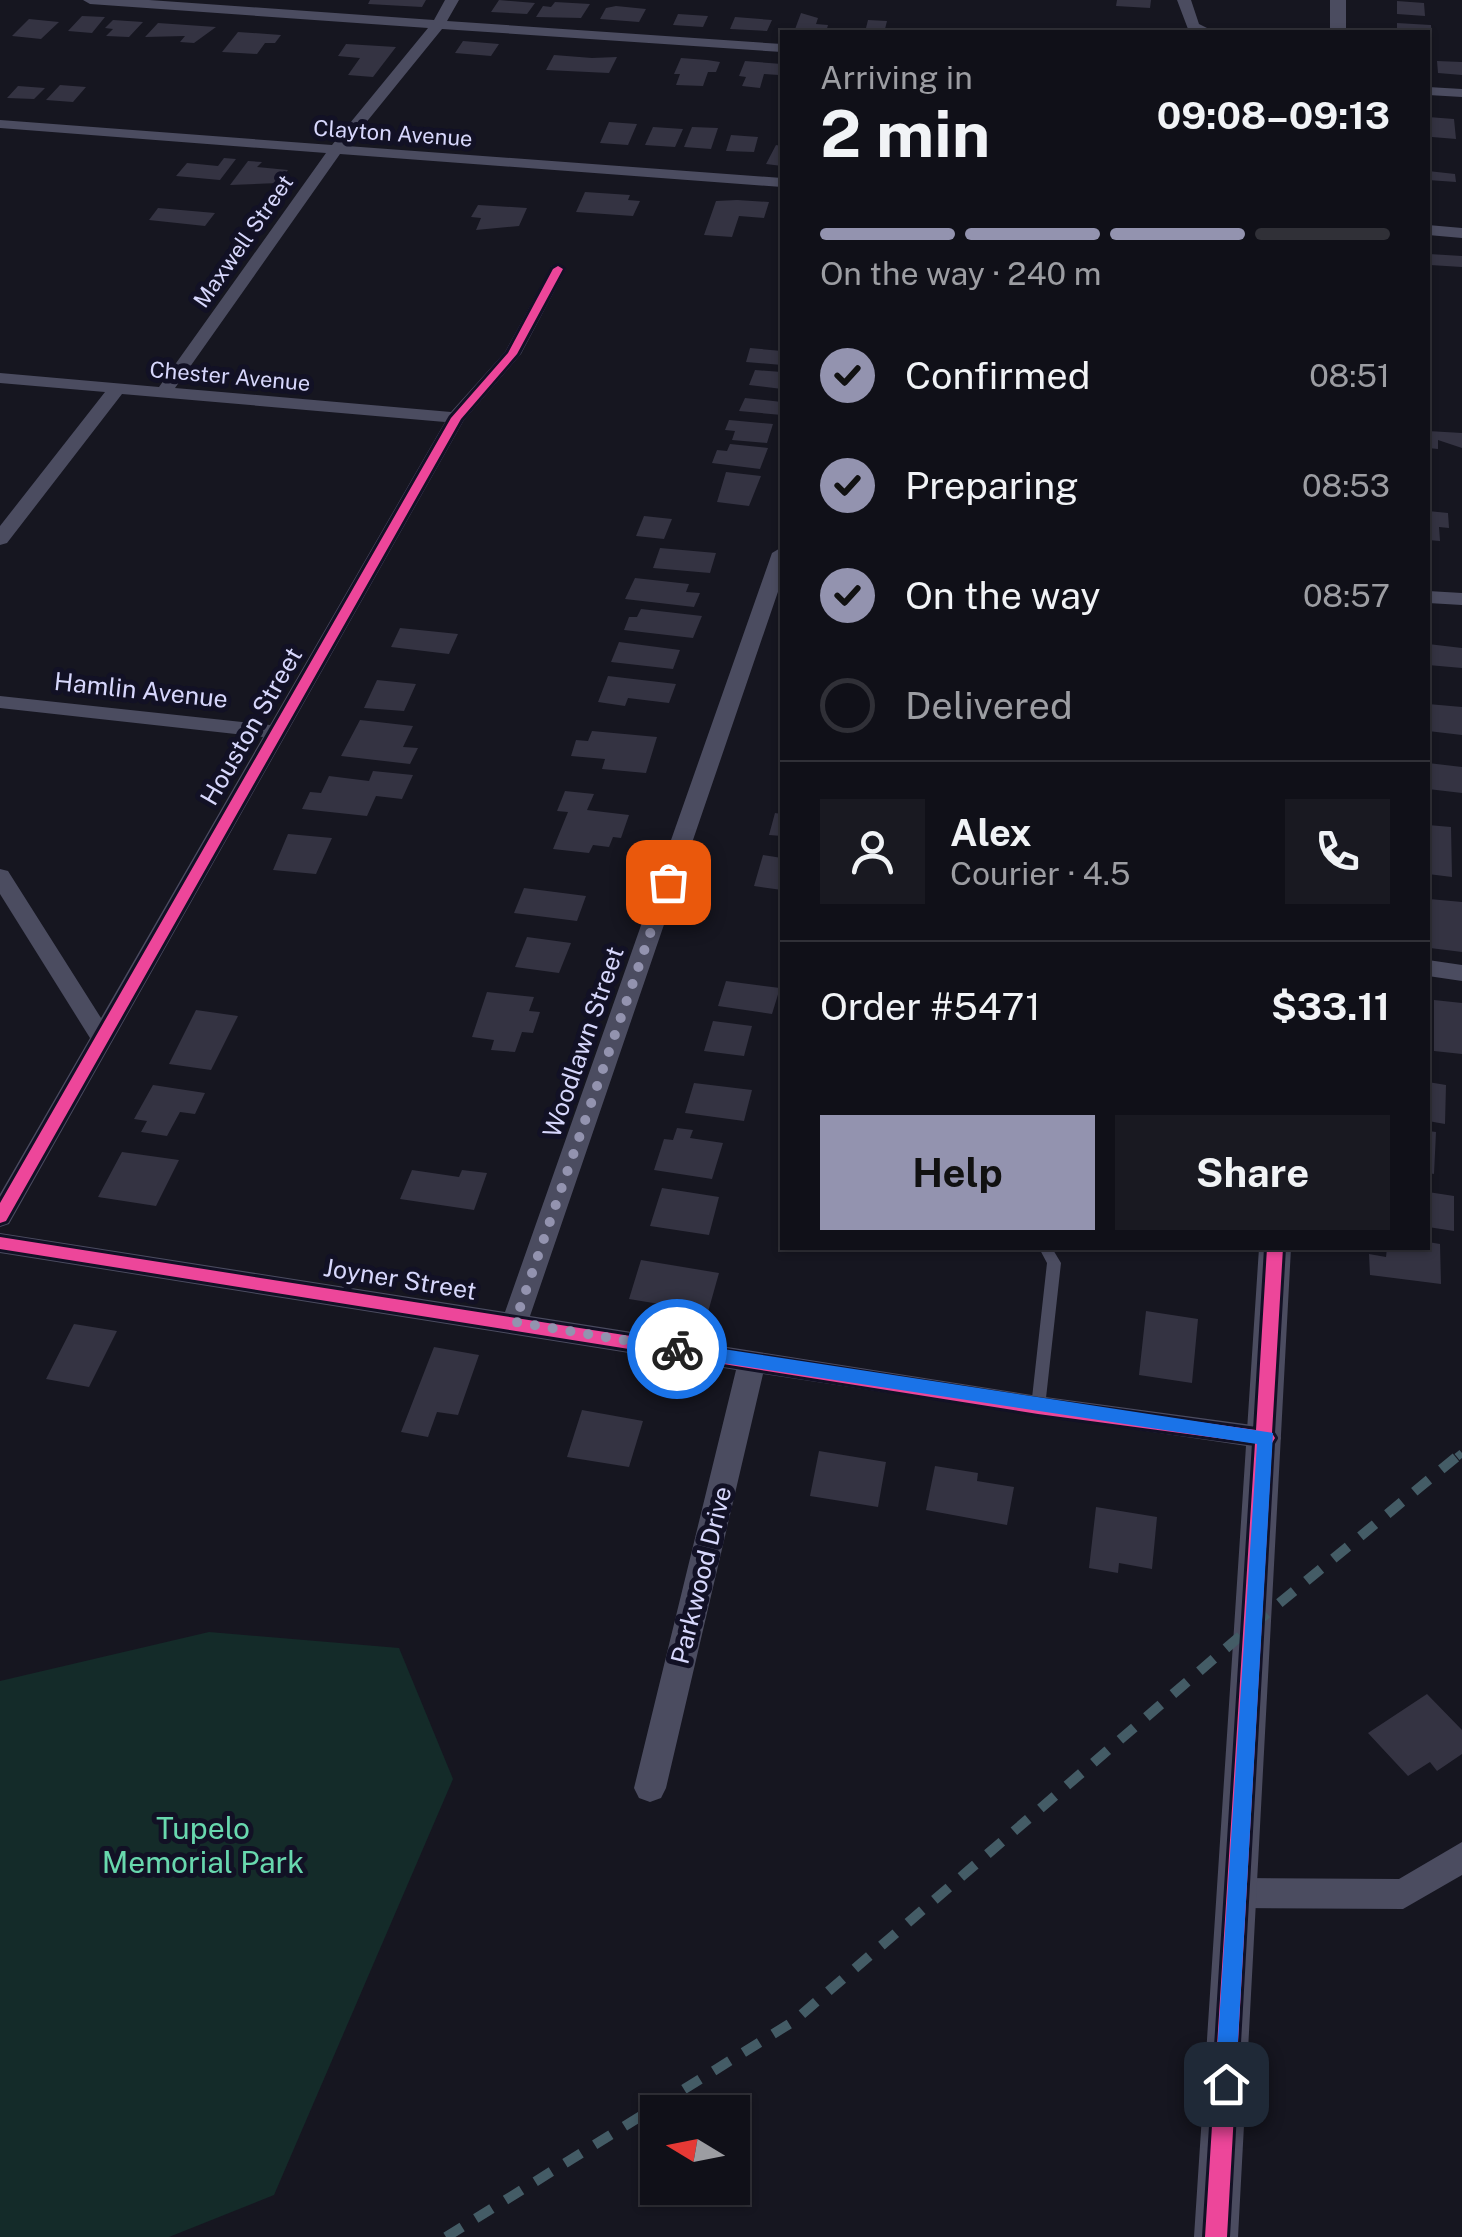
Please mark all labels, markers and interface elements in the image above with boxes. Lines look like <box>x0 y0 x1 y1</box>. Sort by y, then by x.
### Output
text: Arriving in <box>820 59 973 96</box>
text: 09:08–09:13 <box>1157 93 1390 138</box>
text: 2 min <box>820 95 990 172</box>
street label: Clayton Avenue <box>312 114 474 152</box>
street label: Maxwell Street <box>188 170 298 312</box>
text: On the way · 240 m <box>820 255 1102 292</box>
icon: check <box>820 348 875 403</box>
text: Confirmed <box>905 353 1090 398</box>
street label: Chester Avenue <box>149 356 311 396</box>
text: 08:51 <box>1309 357 1390 394</box>
icon: check <box>820 458 875 513</box>
text: Preparing <box>905 463 1079 508</box>
text: 08:53 <box>1302 467 1390 504</box>
icon: check <box>820 568 875 623</box>
text: On the way <box>905 573 1101 618</box>
text: 08:57 <box>1303 577 1390 614</box>
street label: Houston Street <box>194 642 308 810</box>
street label: Hamlin Avenue <box>53 666 229 714</box>
text: Delivered <box>905 683 1073 728</box>
button: person <box>820 799 925 904</box>
button: phone <box>1285 799 1390 904</box>
text: Alex <box>950 810 1032 855</box>
pin <box>626 840 711 925</box>
icon: bag <box>641 855 696 910</box>
text: Courier · 4.5 <box>950 855 1130 892</box>
street label: Woodlawn Street <box>536 943 630 1141</box>
text: Order #5471 <box>820 984 1041 1029</box>
text: $33.11 <box>1271 984 1390 1029</box>
button: Help <box>820 1115 1095 1230</box>
button: Share <box>1115 1115 1390 1230</box>
street label: Joyner Street <box>321 1252 479 1306</box>
courier <box>627 1299 727 1399</box>
icon: bike <box>650 1322 705 1377</box>
street label: Parkwood Drive <box>664 1483 738 1667</box>
park label: Tupelo Memorial Park <box>102 1810 304 1880</box>
pin <box>1184 2042 1269 2127</box>
icon: home <box>1199 2057 1254 2112</box>
north arrow <box>640 2095 750 2205</box>
map controls <box>640 2095 750 2205</box>

